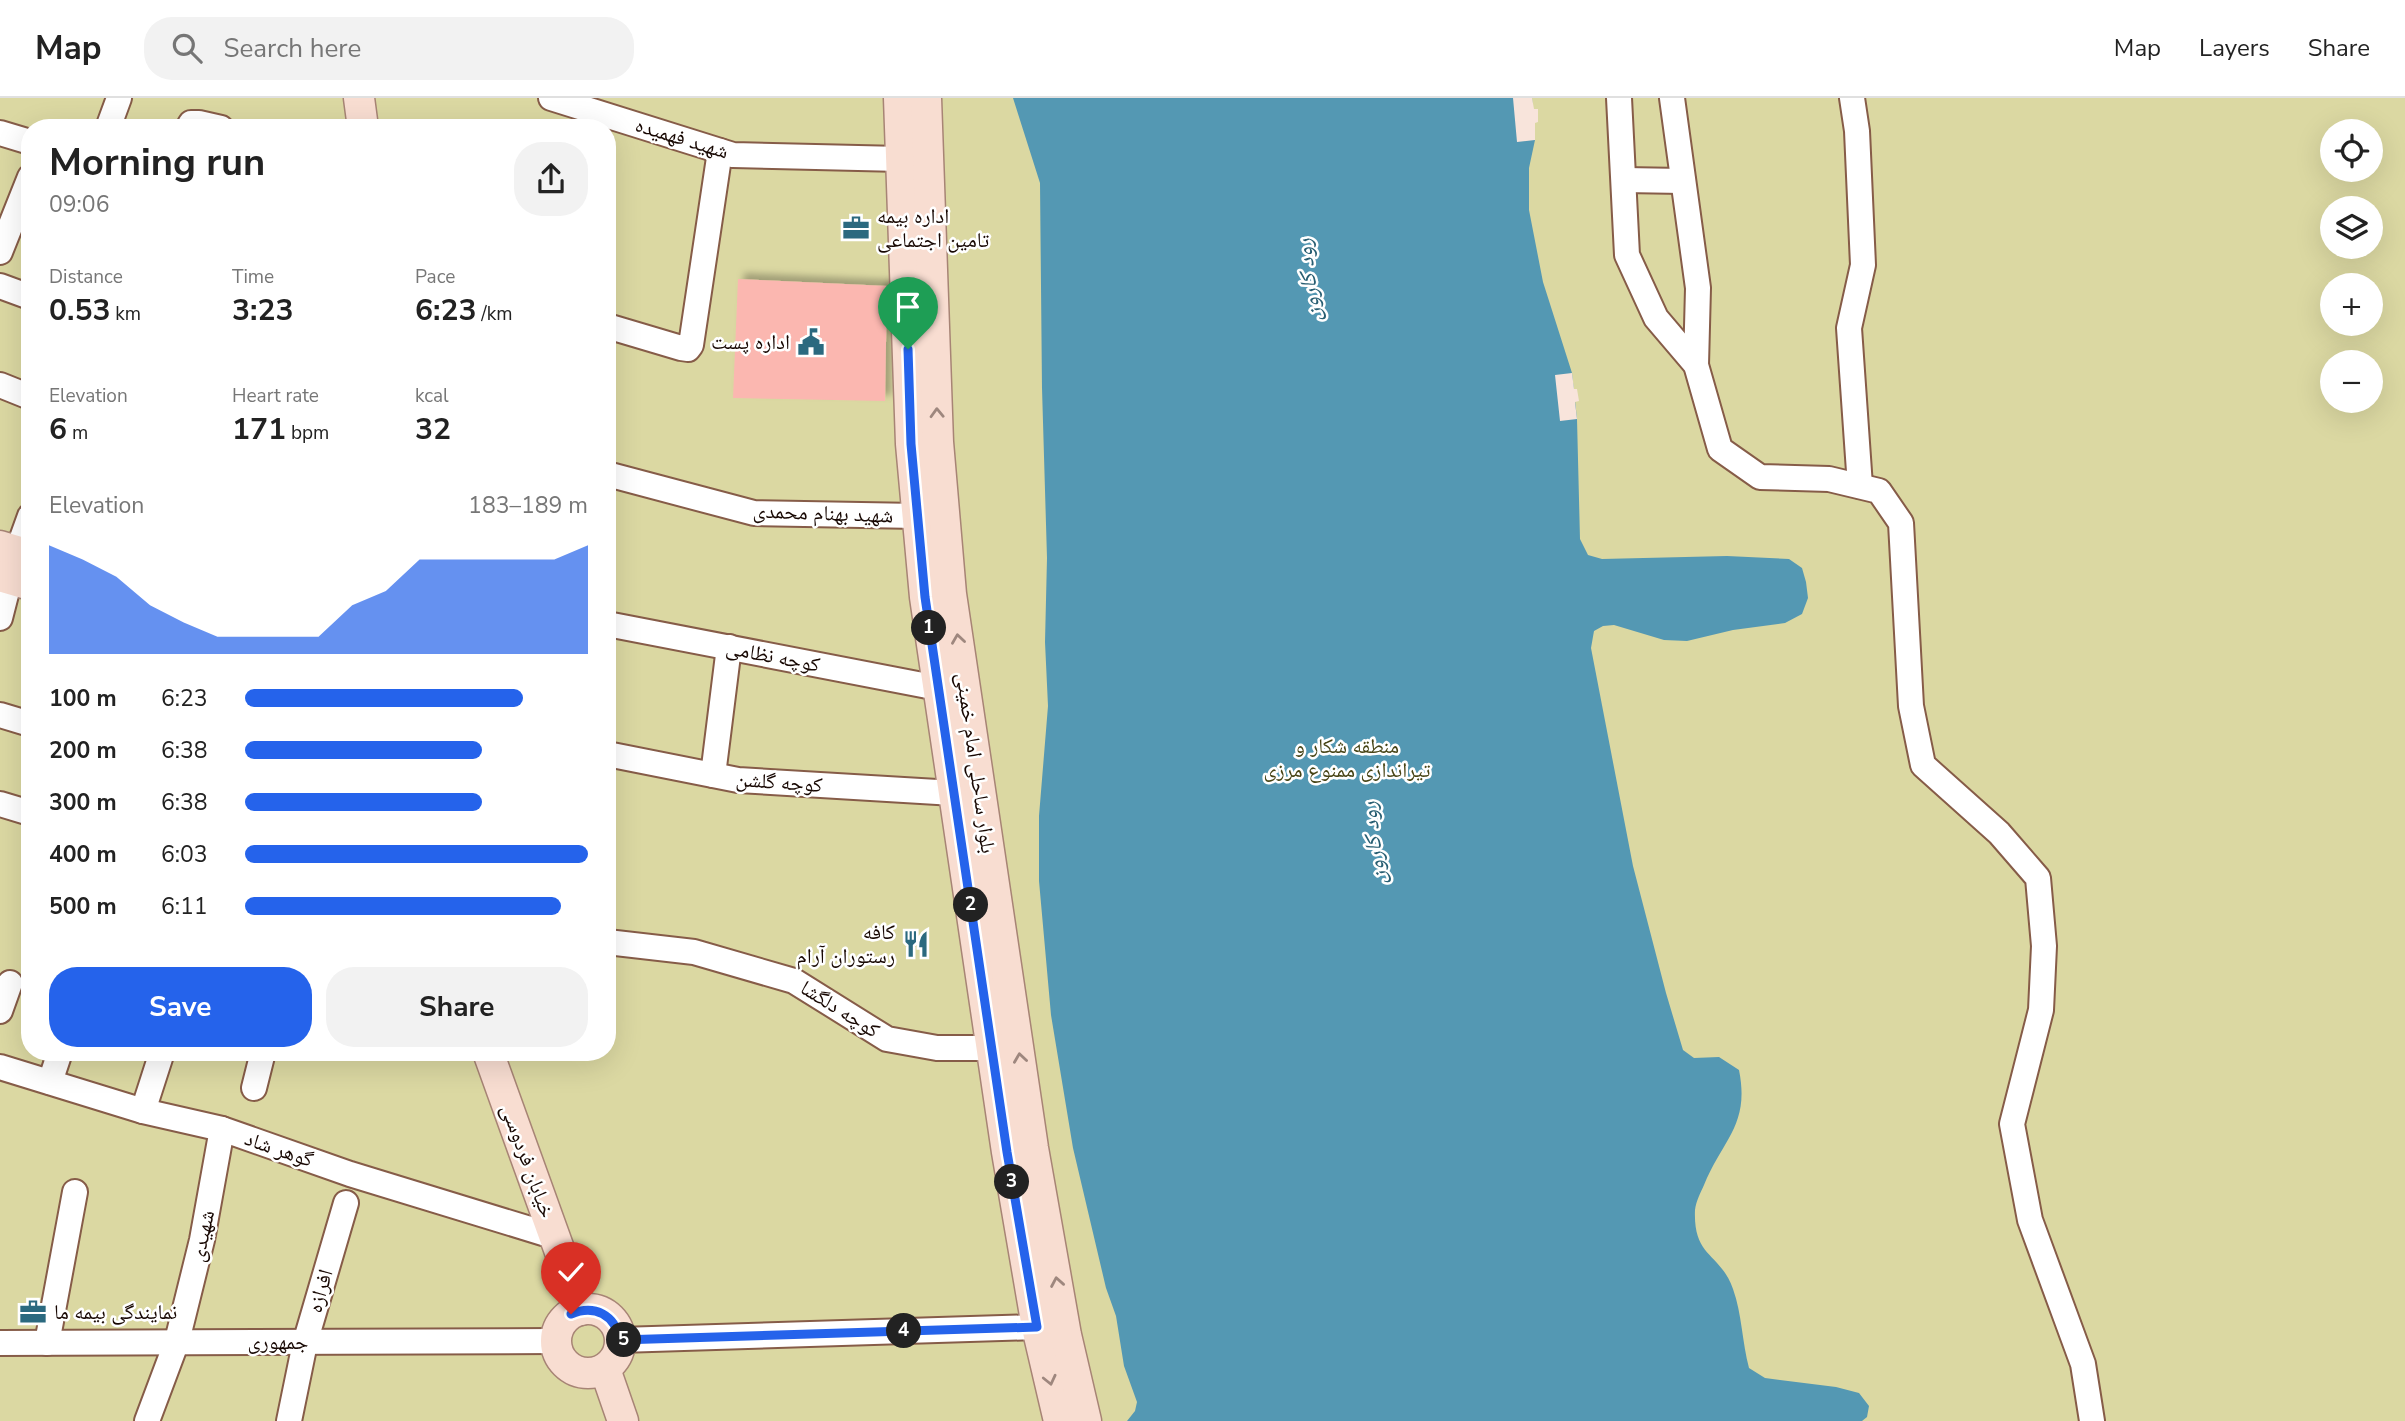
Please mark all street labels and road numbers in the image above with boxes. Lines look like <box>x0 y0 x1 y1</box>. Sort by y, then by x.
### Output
street label: شهید فهمیده <box>632 111 732 165</box>
street label: شهید بهنام محمدی <box>752 497 894 529</box>
street label: کوچه نظامی <box>724 633 823 679</box>
street label: بلوار ساحلی امام خمینی <box>949 671 1003 855</box>
street label: کوچه گلشن <box>735 765 824 799</box>
street label: کوچه دلگشا <box>795 974 885 1045</box>
street label: خیابان فردوسی <box>494 1100 562 1222</box>
street label: گوهر شاد <box>241 1124 317 1174</box>
street label: شهیدی <box>183 1208 221 1264</box>
street label: افرازه <box>300 1266 340 1316</box>
street label: جمهوری <box>248 1328 308 1356</box>

